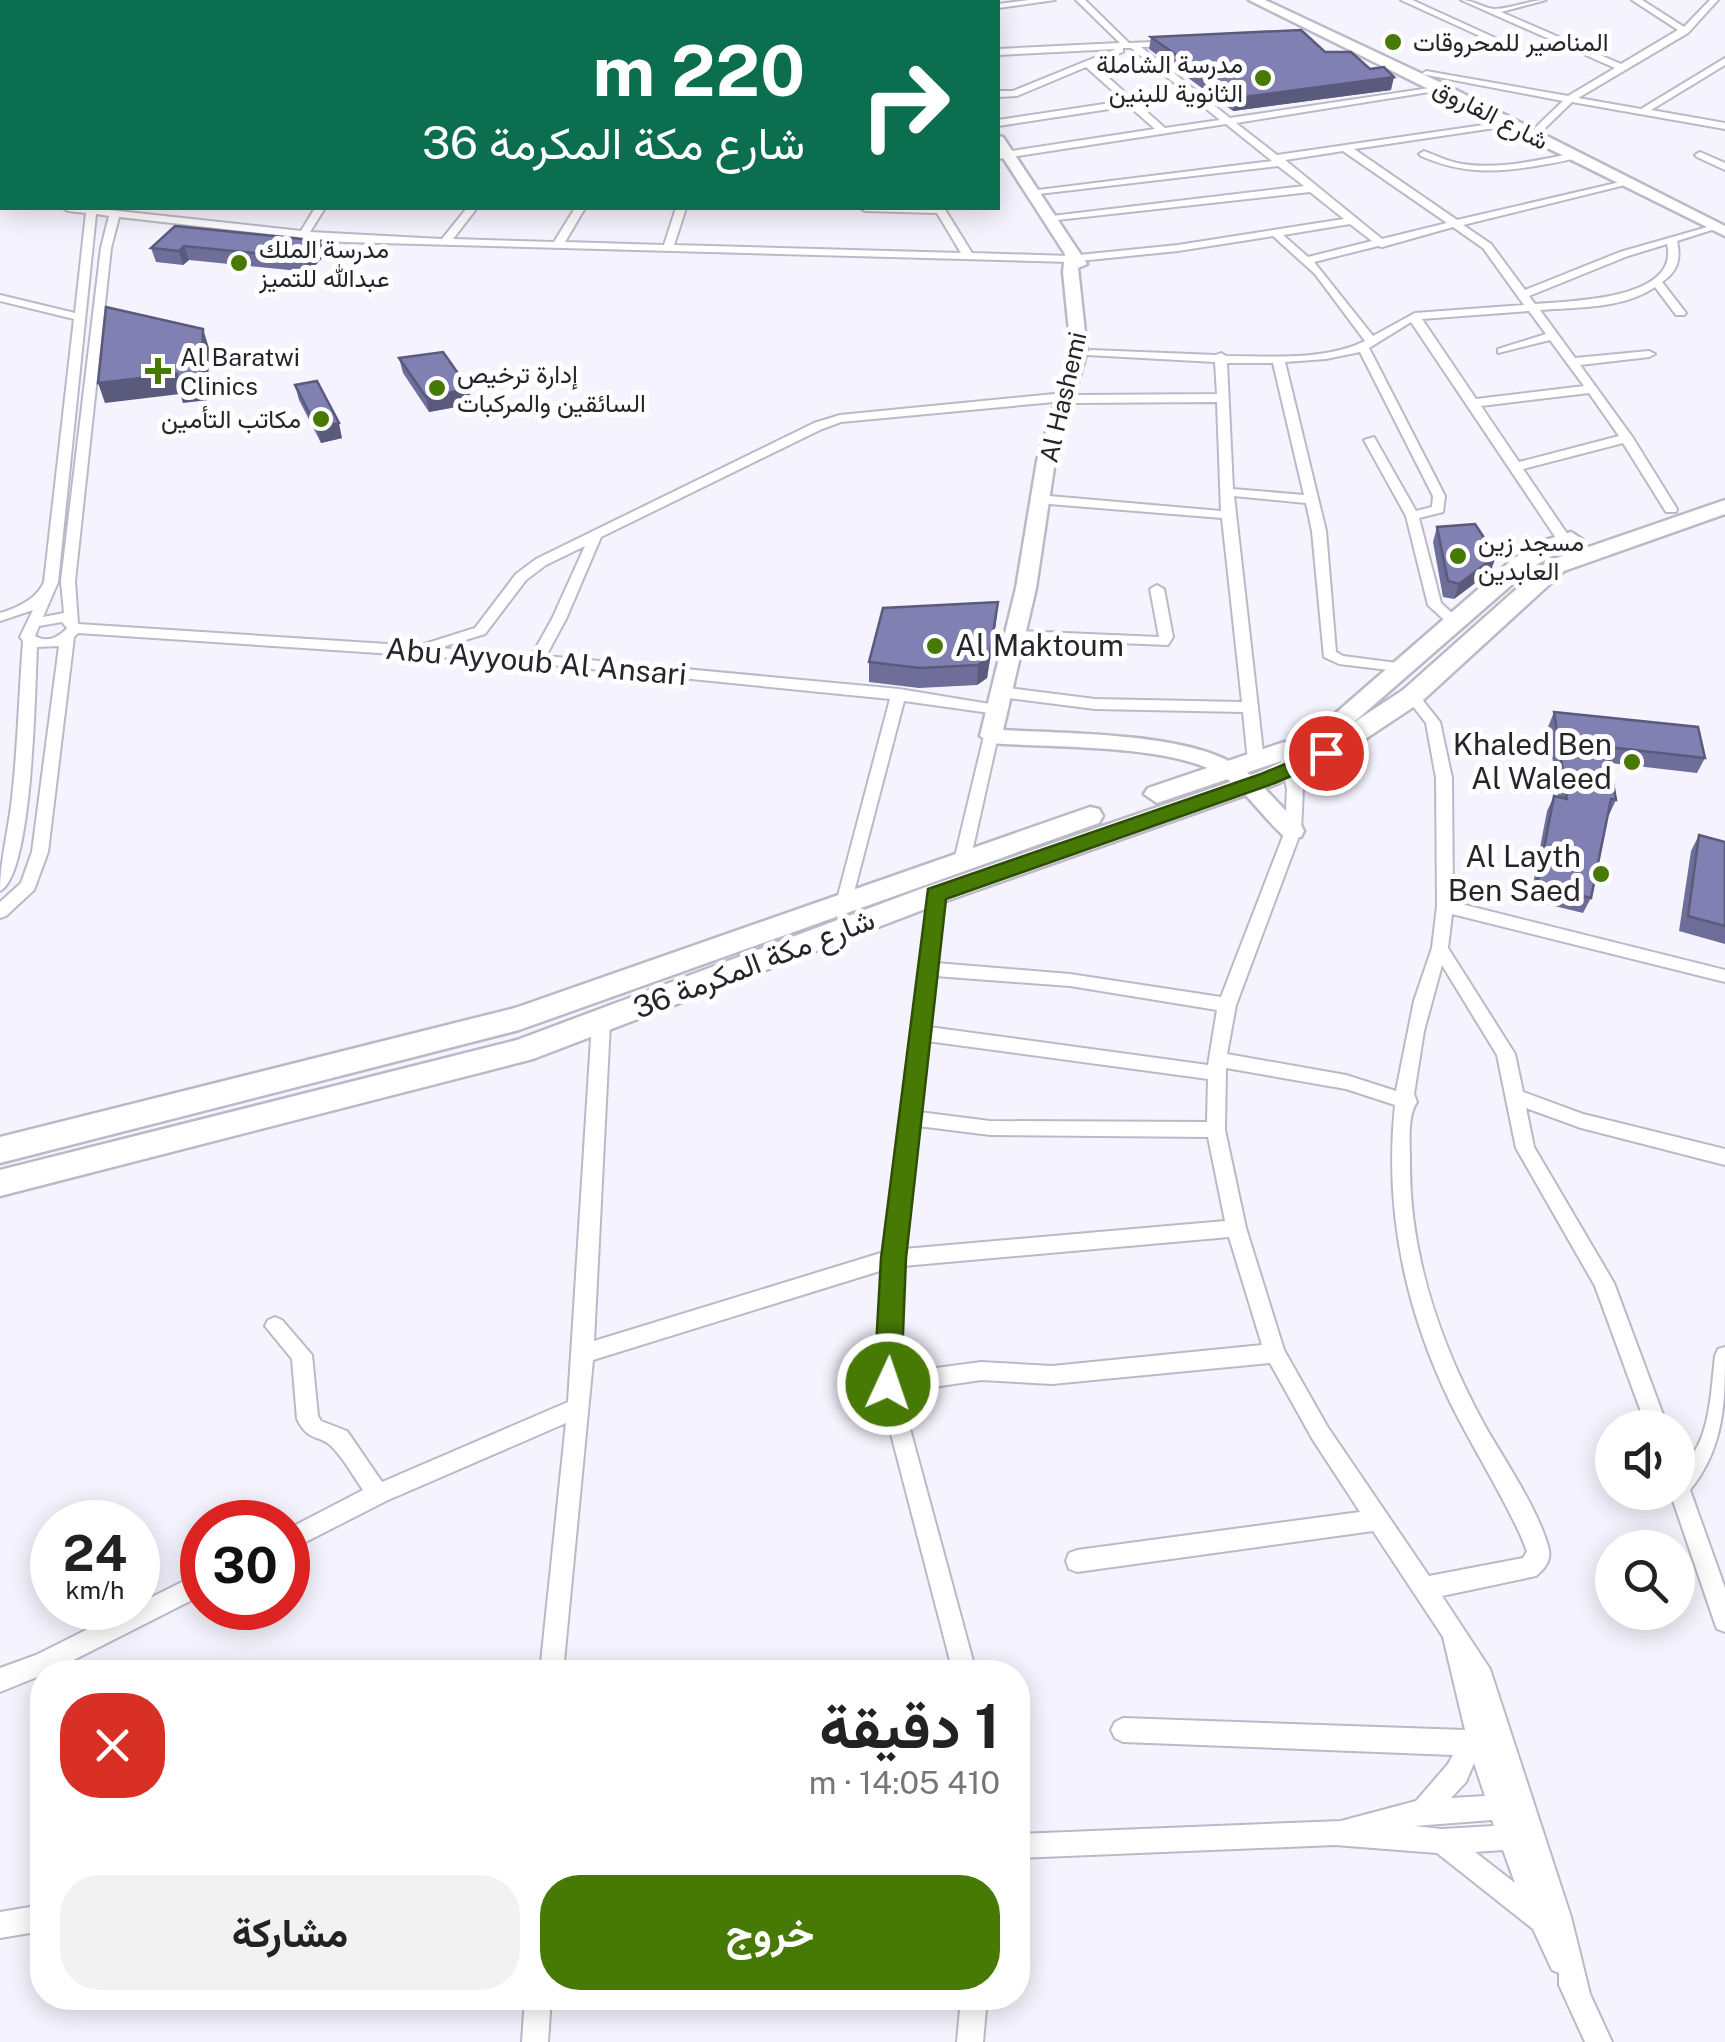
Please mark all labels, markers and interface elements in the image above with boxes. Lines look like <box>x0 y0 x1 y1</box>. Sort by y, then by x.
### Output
place label: المناصير للمحروقات <box>1413 27 1609 58</box>
text: 220 m <box>593 29 805 112</box>
marker: المناصير للمحروقات <box>1382 31 1404 53</box>
icon: right <box>840 40 970 170</box>
place label: مدرسة الشاملة الثانوية للبنين <box>1096 49 1243 109</box>
marker: مدرسة الشاملة الثانوية للبنين <box>1252 67 1274 89</box>
street label: شارع الفاروق <box>1428 72 1553 158</box>
text: شارع مكة المكرمة 36 <box>422 116 805 169</box>
place label: مدرسة الملك عبدالله للتميز <box>258 234 390 294</box>
marker: مدرسة الملك عبدالله للتميز <box>228 252 250 274</box>
street label: Al Hashemi <box>1033 329 1093 465</box>
place label: Al Baratwi Clinics <box>180 342 300 401</box>
marker: Al Baratwi Clinics <box>145 358 171 384</box>
place label: إدارة ترخيص السائقين والمركبات <box>457 359 646 419</box>
marker: إدارة ترخيص السائقين والمركبات <box>426 377 448 399</box>
place label: مكاتب التأمين <box>161 404 301 435</box>
marker: مكاتب التأمين <box>310 408 332 430</box>
place label: مسجد زين العابدين <box>1478 527 1584 587</box>
marker: مسجد زين العابدين <box>1447 545 1469 567</box>
place label: Al Maktoum <box>955 627 1124 663</box>
street label: Abu Ayyoub Al Ansari <box>384 630 688 692</box>
marker: Al Maktoum <box>924 635 946 657</box>
pin <box>1284 711 1369 796</box>
icon: arrive <box>1299 726 1354 781</box>
place label: Khaled Ben Al Waleed <box>1453 726 1612 796</box>
marker: Khaled Ben Al Waleed <box>1621 751 1643 773</box>
place label: Al Layth Ben Saed <box>1448 838 1581 908</box>
marker: Al Layth Ben Saed <box>1590 863 1612 885</box>
street label: شارع مكة المكرمة 36 <box>628 901 880 1028</box>
position arrow <box>836 1332 940 1436</box>
map controls <box>1595 1410 1695 1630</box>
button: sound <box>1595 1410 1695 1510</box>
speed limit sign: 30 <box>180 1500 310 1630</box>
text: 24 <box>63 1523 127 1582</box>
button: search <box>1595 1530 1695 1630</box>
text: km/h <box>66 1575 124 1605</box>
text: 1 دقيقة <box>819 1691 1000 1762</box>
button: close <box>60 1693 165 1798</box>
text: 410 m · 14:05 <box>809 1764 1000 1801</box>
button: مشاركة <box>60 1875 520 1990</box>
button: خروج <box>540 1875 1000 1990</box>

